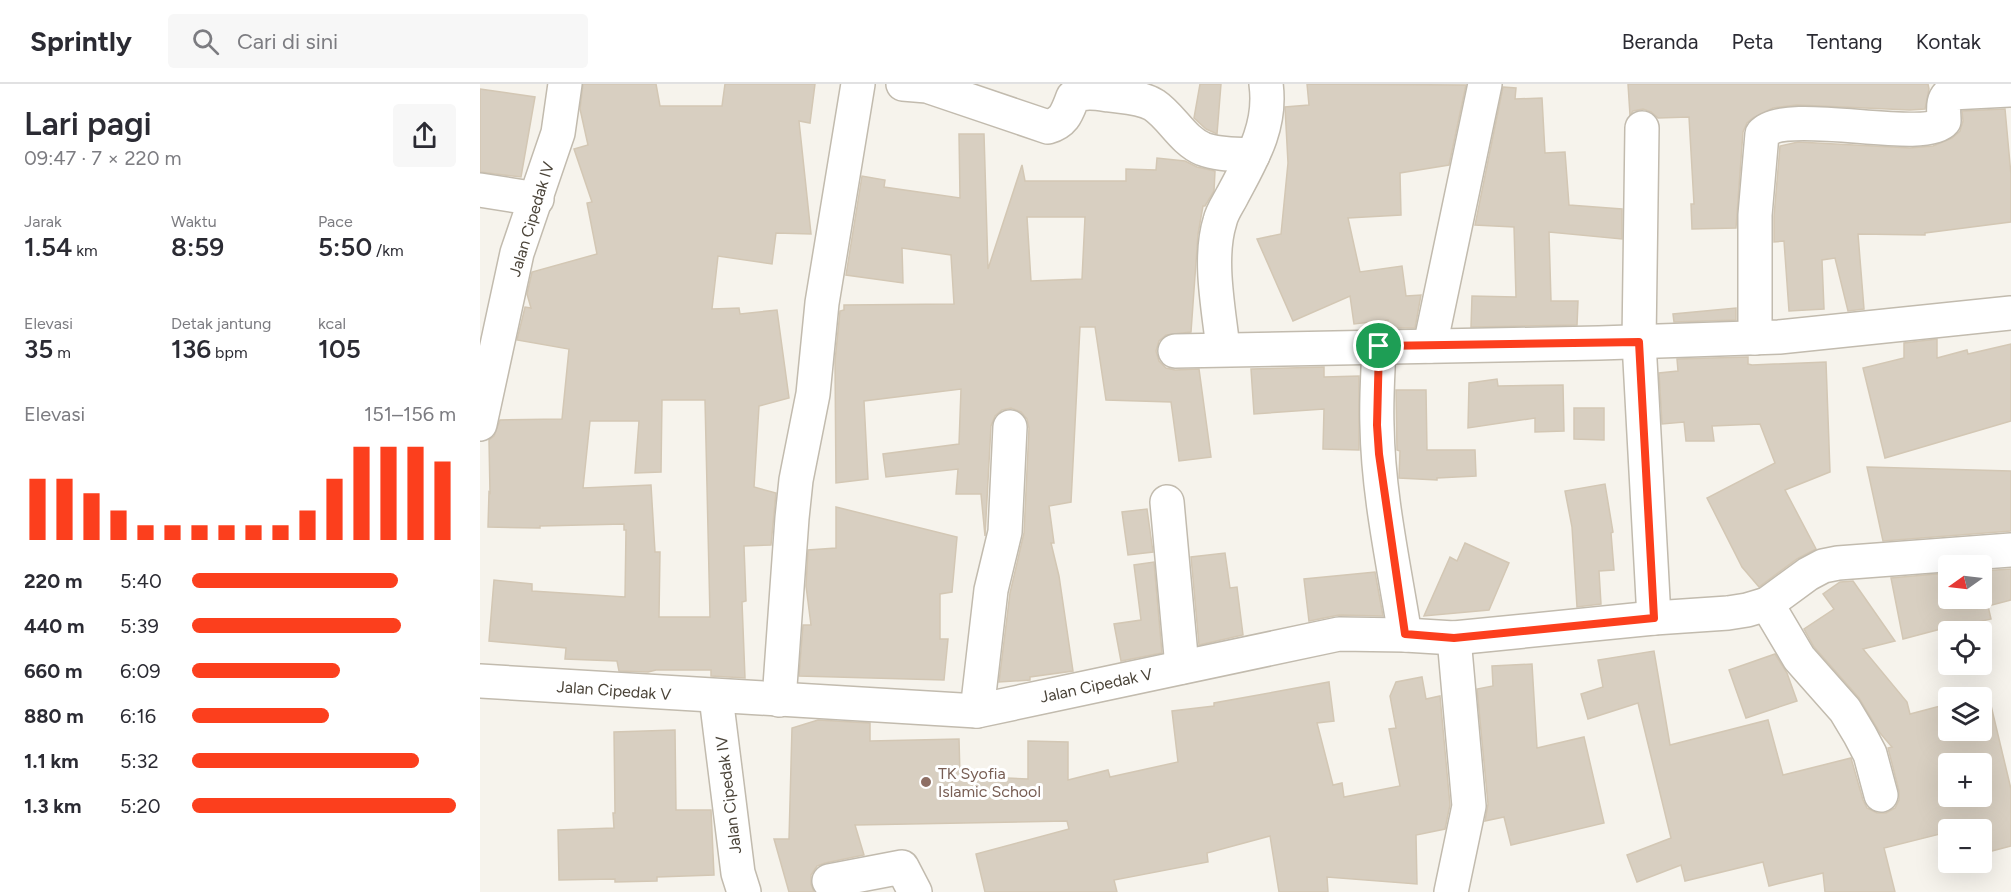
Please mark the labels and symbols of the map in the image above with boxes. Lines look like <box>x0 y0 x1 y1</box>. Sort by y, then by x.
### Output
street label: Jalan Cipedak IV <box>505 159 558 279</box>
pin <box>1353 320 1404 371</box>
north arrow <box>1938 555 1992 609</box>
street label: Jalan Cipedak V <box>1038 664 1154 707</box>
street label: Jalan Cipedak V <box>556 677 672 704</box>
street label: Jalan Cipedak IV <box>712 735 745 855</box>
place label: TK Syofia Islamic School <box>938 764 1041 801</box>
marker: TK Syofia Islamic School <box>919 775 933 789</box>

